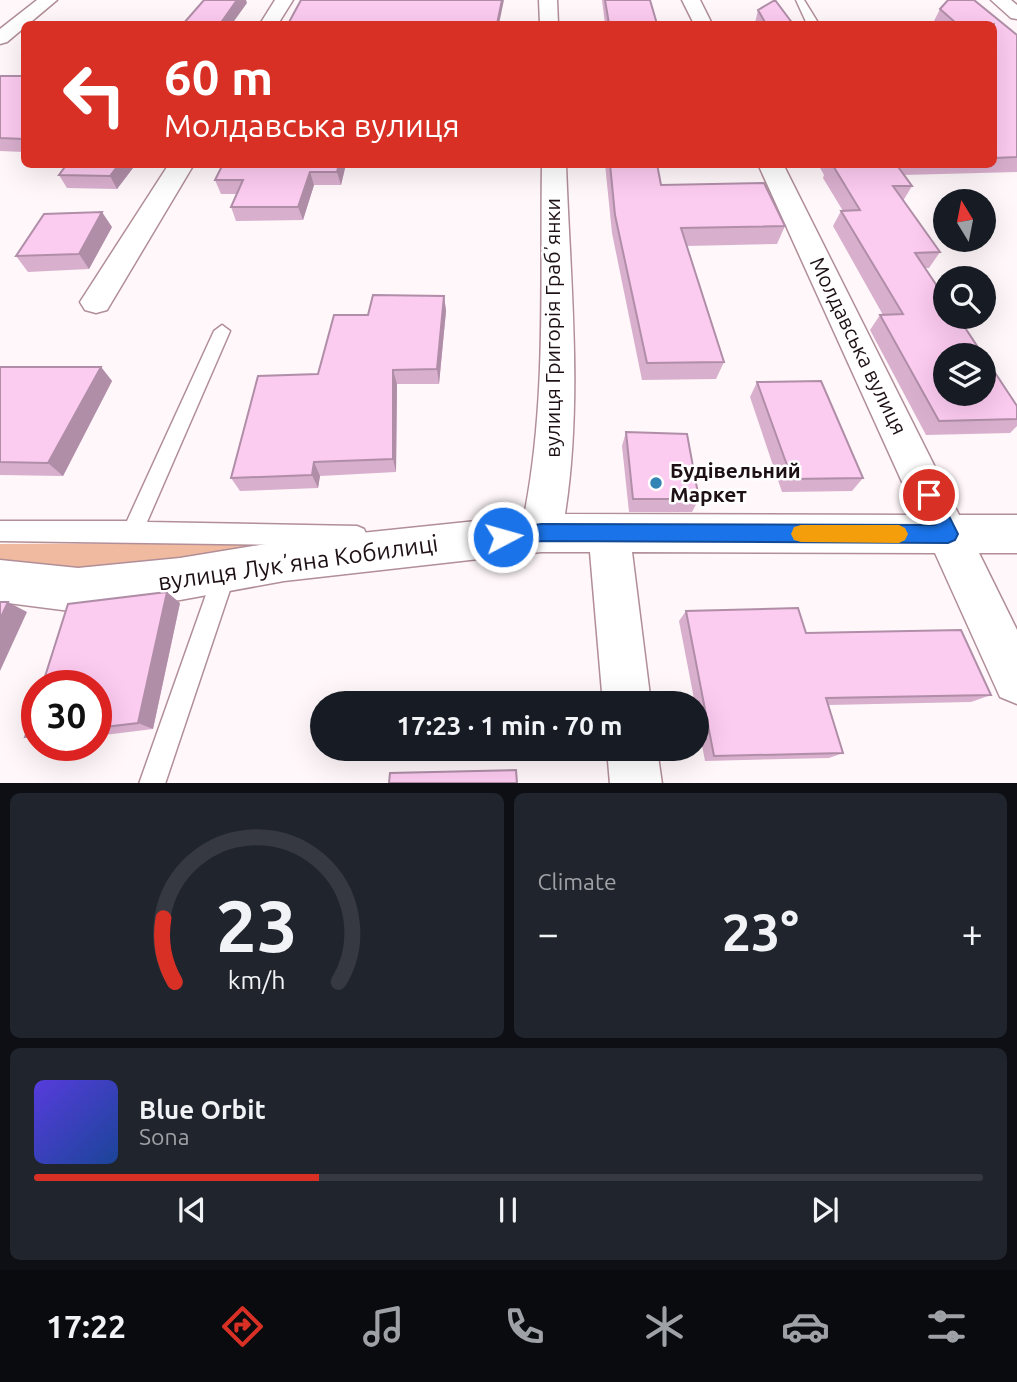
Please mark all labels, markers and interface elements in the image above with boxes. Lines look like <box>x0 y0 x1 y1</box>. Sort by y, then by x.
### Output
icon: left <box>49 49 140 140</box>
text: 60 m <box>164 49 273 104</box>
text: Молдавська вулиця <box>164 107 460 143</box>
north arrow <box>933 189 996 252</box>
map controls <box>933 189 996 406</box>
street label: вулиця Григорія Грабʼянки <box>540 198 564 458</box>
street label: Молдавська вулиця <box>806 253 912 438</box>
button: search <box>933 266 996 329</box>
button: layers <box>933 343 996 406</box>
place label: Будівельний Маркет <box>670 458 801 506</box>
pin <box>899 465 959 525</box>
marker: Будівельний Маркет <box>648 475 664 491</box>
icon: arrive <box>910 476 948 514</box>
position arrow <box>466 500 540 574</box>
street label: вулиця Лукʼяна Кобилиці <box>156 529 440 596</box>
speed limit sign: 30 <box>21 670 112 761</box>
text: 17:23 · 1 min · 70 m <box>396 711 623 740</box>
text: Climate <box>538 869 617 894</box>
text: 23 <box>216 884 298 966</box>
text: 23° <box>722 903 799 961</box>
text: − <box>538 912 559 954</box>
text: + <box>962 912 983 954</box>
text: km/h <box>228 965 286 993</box>
text: Blue Orbit <box>139 1095 266 1124</box>
text: Sona <box>139 1124 189 1149</box>
icon: previous <box>173 1191 211 1229</box>
icon: pause <box>489 1191 527 1229</box>
icon: next <box>806 1191 844 1229</box>
icon: directions <box>218 1302 267 1351</box>
icon: music <box>359 1302 408 1351</box>
icon: phone <box>500 1302 549 1351</box>
icon: climate <box>640 1302 689 1351</box>
icon: car <box>781 1302 830 1351</box>
icon: filters <box>922 1302 971 1351</box>
text: 17:22 <box>46 1308 126 1344</box>

